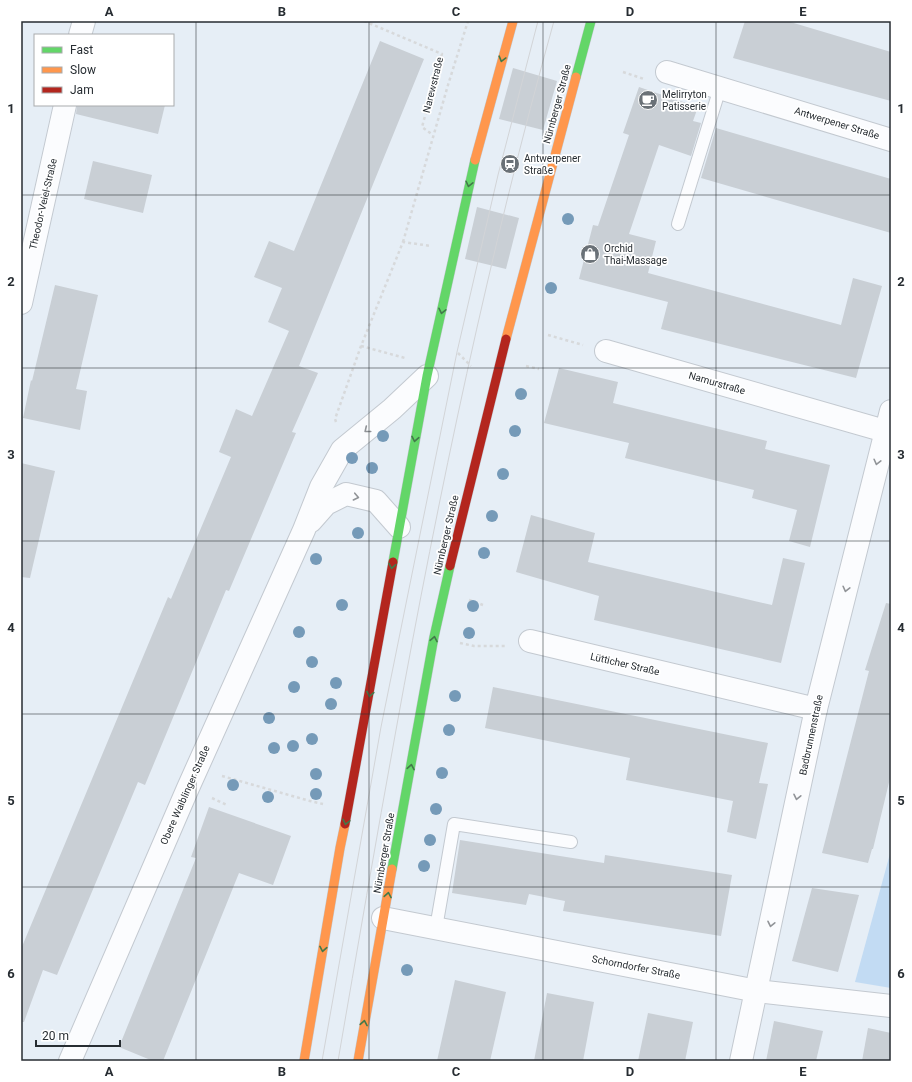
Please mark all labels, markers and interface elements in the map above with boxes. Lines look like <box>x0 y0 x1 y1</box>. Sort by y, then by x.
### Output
text: A <box>105 4 114 19</box>
text: B <box>278 4 286 19</box>
text: C <box>452 4 461 19</box>
text: D <box>626 4 634 19</box>
text: E <box>799 4 807 19</box>
legend <box>34 34 174 106</box>
text: Fast <box>70 43 93 57</box>
one-way arrow <box>498 55 507 62</box>
street label: Narewstraße <box>421 56 445 114</box>
text: Slow <box>70 63 96 77</box>
street label: Nürnberger Straße <box>541 63 573 145</box>
text: Jam <box>70 83 94 97</box>
cafe icon: Melirryton Patisserie <box>637 89 659 111</box>
place label: Melirryton Patisserie <box>662 89 707 112</box>
text: 1 <box>7 101 15 116</box>
text: 1 <box>897 101 905 116</box>
street label: Antwerpener Straße <box>793 105 881 141</box>
station icon: Antwerpener Straße <box>499 153 521 175</box>
place label: Antwerpener Straße <box>524 153 581 176</box>
street label: Theodor-Veiel-Straße <box>27 157 59 251</box>
one-way arrow <box>466 181 474 187</box>
shop icon: Orchid Thai-Massage <box>579 243 601 265</box>
place label: Orchid Thai-Massage <box>604 243 667 266</box>
text: 2 <box>7 274 15 289</box>
text: 2 <box>897 274 905 289</box>
one-way arrow <box>438 308 446 315</box>
street label: Namurstraße <box>687 370 747 396</box>
one-way arrow <box>364 425 371 432</box>
one-way arrow <box>412 436 420 442</box>
text: 3 <box>7 447 15 462</box>
text: 3 <box>897 447 905 462</box>
one-way arrow <box>874 459 882 466</box>
one-way arrow <box>353 492 360 500</box>
street label: Nürnberger Straße <box>431 494 461 576</box>
one-way arrow <box>388 562 397 569</box>
one-way arrow <box>842 585 850 592</box>
text: 4 <box>7 620 15 635</box>
text: 4 <box>897 620 905 635</box>
one-way arrow <box>429 636 437 642</box>
street label: Lütticher Straße <box>589 651 661 677</box>
one-way arrow <box>366 690 374 697</box>
street label: Badbrunnenstraße <box>797 694 825 776</box>
street label: Obere Waiblinger Straße <box>158 744 212 846</box>
one-way arrow <box>406 764 414 770</box>
text: 5 <box>7 793 15 808</box>
text: 5 <box>897 793 905 808</box>
one-way arrow <box>794 794 802 800</box>
street label: Nürnberger Straße <box>371 812 397 894</box>
one-way arrow <box>343 818 351 825</box>
one-way arrow <box>383 892 391 898</box>
one-way arrow <box>767 921 775 927</box>
one-way arrow <box>319 946 328 952</box>
street label: Schorndorfer Straße <box>591 953 681 981</box>
text: 6 <box>7 966 15 981</box>
text: 6 <box>897 966 905 981</box>
one-way arrow <box>360 1020 368 1026</box>
scale bar <box>36 1022 120 1048</box>
text: 20 m <box>42 1029 69 1043</box>
text: A <box>105 1064 114 1079</box>
text: B <box>278 1064 286 1079</box>
text: C <box>452 1064 461 1079</box>
text: D <box>626 1064 634 1079</box>
text: E <box>799 1064 807 1079</box>

